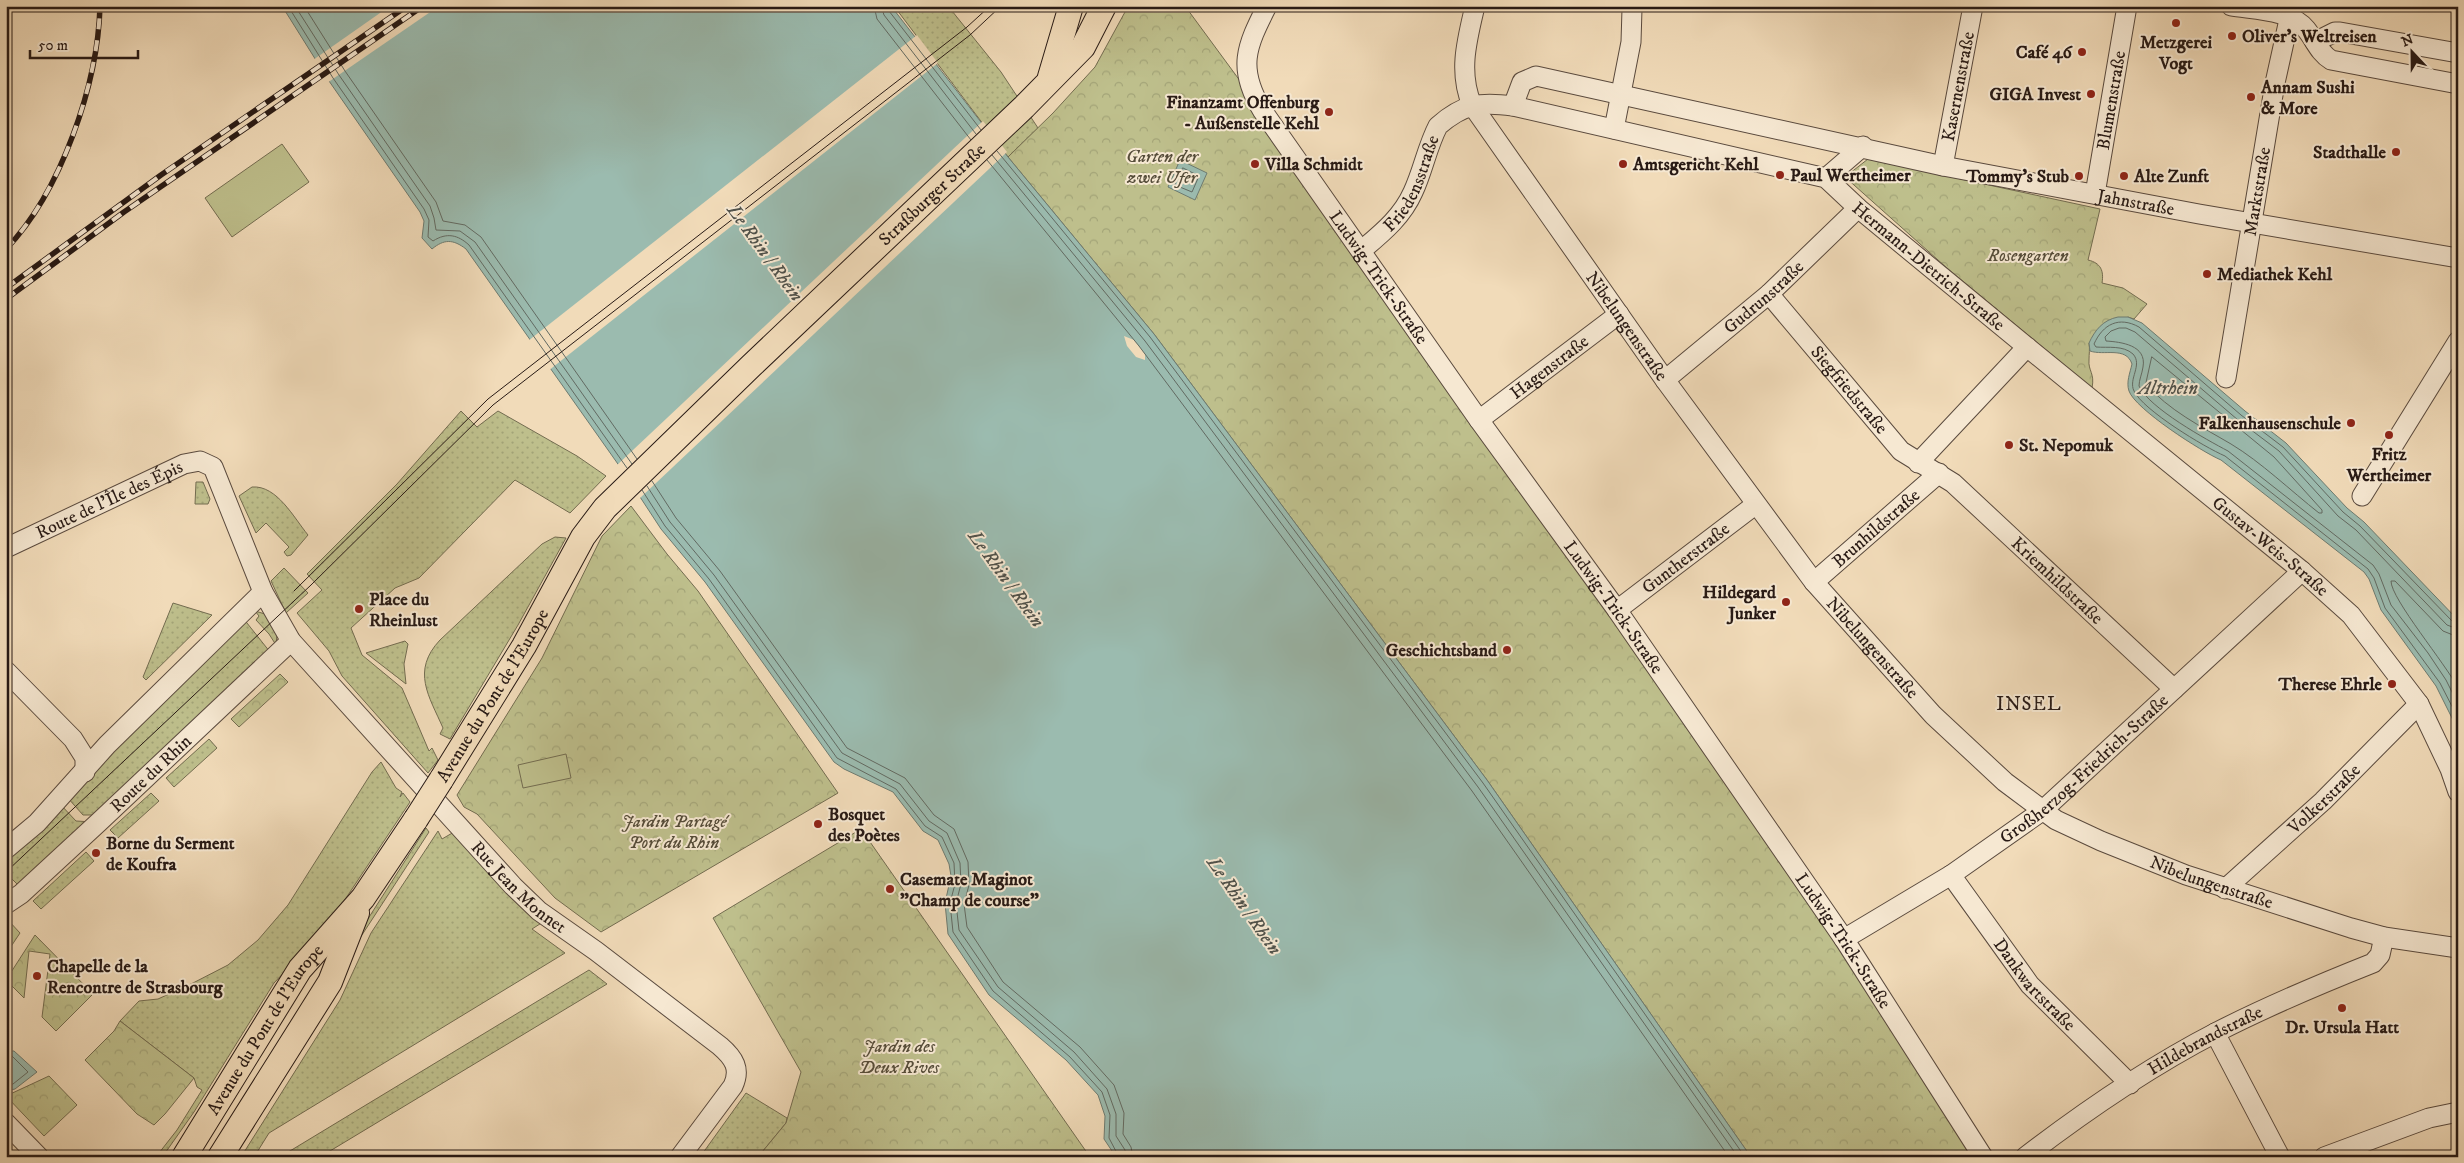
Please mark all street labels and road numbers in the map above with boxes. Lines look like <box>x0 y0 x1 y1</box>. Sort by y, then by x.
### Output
street label: Kasernenstraße <box>1938 30 1980 143</box>
street label: Blumenstraße <box>2093 49 2131 152</box>
street label: Friedensstraße <box>1379 132 1444 237</box>
street label: Straßburger Straße <box>875 139 991 251</box>
street label: Marktstraße <box>2240 146 2276 238</box>
street label: Jahnstraße <box>2094 185 2176 221</box>
street label: Hermann-Dietrich-Straße <box>1847 198 2009 336</box>
street label: Ludwig-Trick-Straße <box>1324 207 1432 349</box>
street label: Gudrunstraße <box>1720 256 1809 339</box>
street label: Nibelungenstraße <box>1580 268 1672 386</box>
street label: Hagenstraße <box>1506 331 1593 404</box>
street label: Siegfriedstraße <box>1805 342 1892 439</box>
street label: Route de l'Île des Épis <box>33 456 186 544</box>
street label: Brunhildstraße <box>1828 485 1925 573</box>
street label: Gustav-Weis-Straße <box>2207 492 2333 602</box>
street label: Guntherstraße <box>1638 518 1734 599</box>
street label: Kriemhildstraße <box>2006 533 2107 629</box>
street label: Ludwig-Trick-Straße <box>1558 537 1668 678</box>
street label: Nibelungenstraße <box>1821 593 1923 703</box>
street label: Avenue du Pont de l'Europe <box>432 605 554 787</box>
street label: Großherzog-Friedrich-Straße <box>1996 690 2173 849</box>
street label: Route du Rhin <box>106 730 197 818</box>
street label: Volkerstraße <box>2283 760 2365 840</box>
street label: Rue Jean Monnet <box>466 837 570 939</box>
street label: Nibelungenstraße <box>2146 852 2275 914</box>
street label: Ludwig-Trick-Straße <box>1790 869 1895 1013</box>
street label: Dankwartstraße <box>1988 934 2080 1036</box>
street label: Avenue du Pont de l'Europe <box>203 940 329 1119</box>
street label: Hildebrandstraße <box>2144 1001 2266 1081</box>

